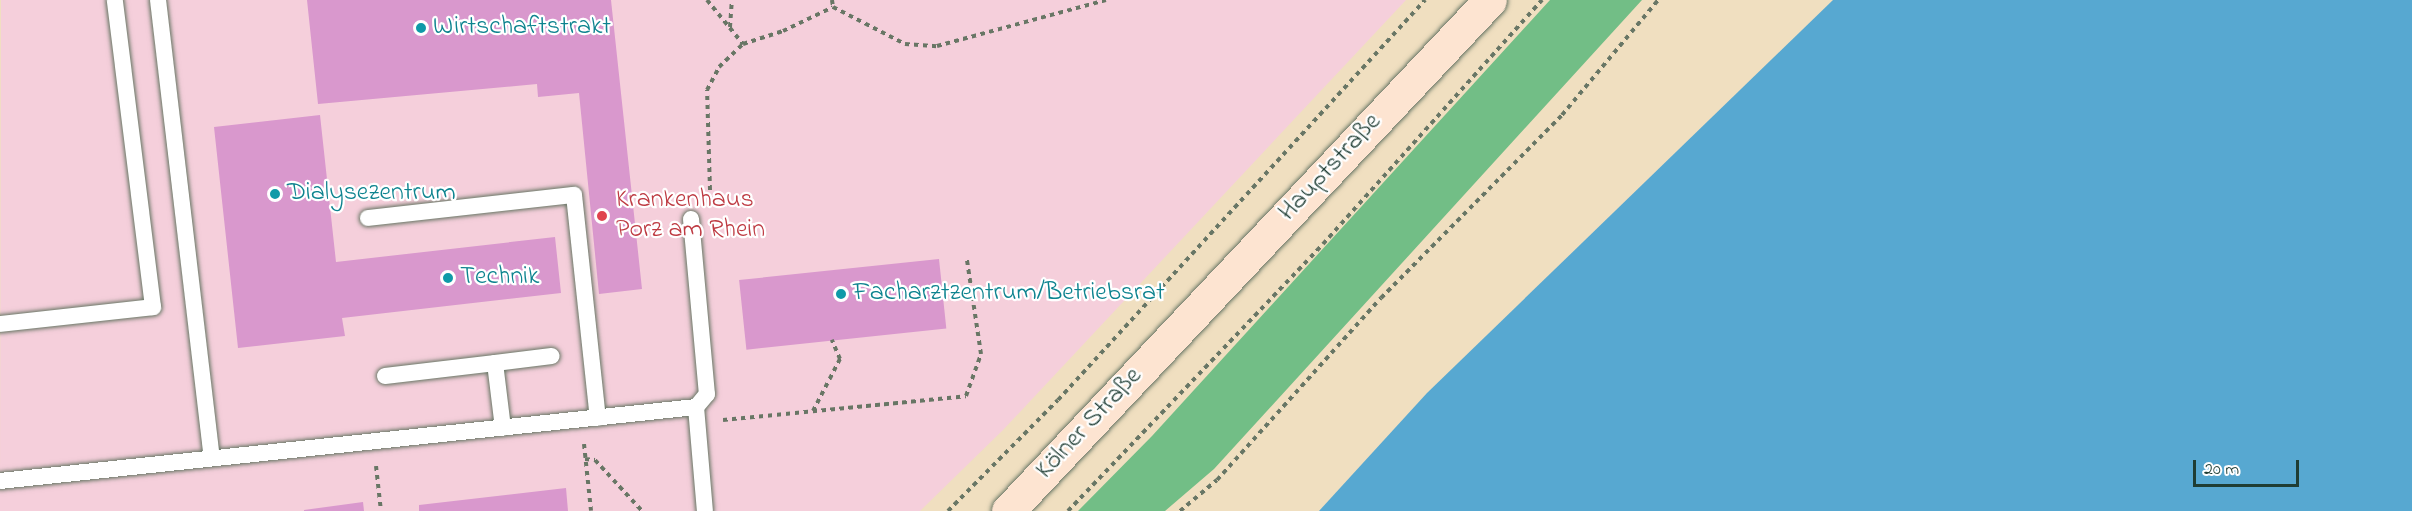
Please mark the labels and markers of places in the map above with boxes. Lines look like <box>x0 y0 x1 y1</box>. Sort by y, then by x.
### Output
place label: Wirtschaftstrakt <box>433 12 611 44</box>
marker: Wirtschaftstrakt <box>414 21 428 35</box>
place label: Dialysezentrum <box>287 178 456 210</box>
place label: Krankenhaus Porz am Rhein <box>616 185 765 246</box>
marker: Dialysezentrum <box>268 187 282 201</box>
marker: Krankenhaus Porz am Rhein <box>593 207 611 225</box>
place label: Technik <box>460 262 539 294</box>
marker: Technik <box>441 271 455 285</box>
place label: Facharztzentrum/Betriebsrat <box>853 278 1165 310</box>
marker: Facharztzentrum/Betriebsrat <box>834 287 848 301</box>

